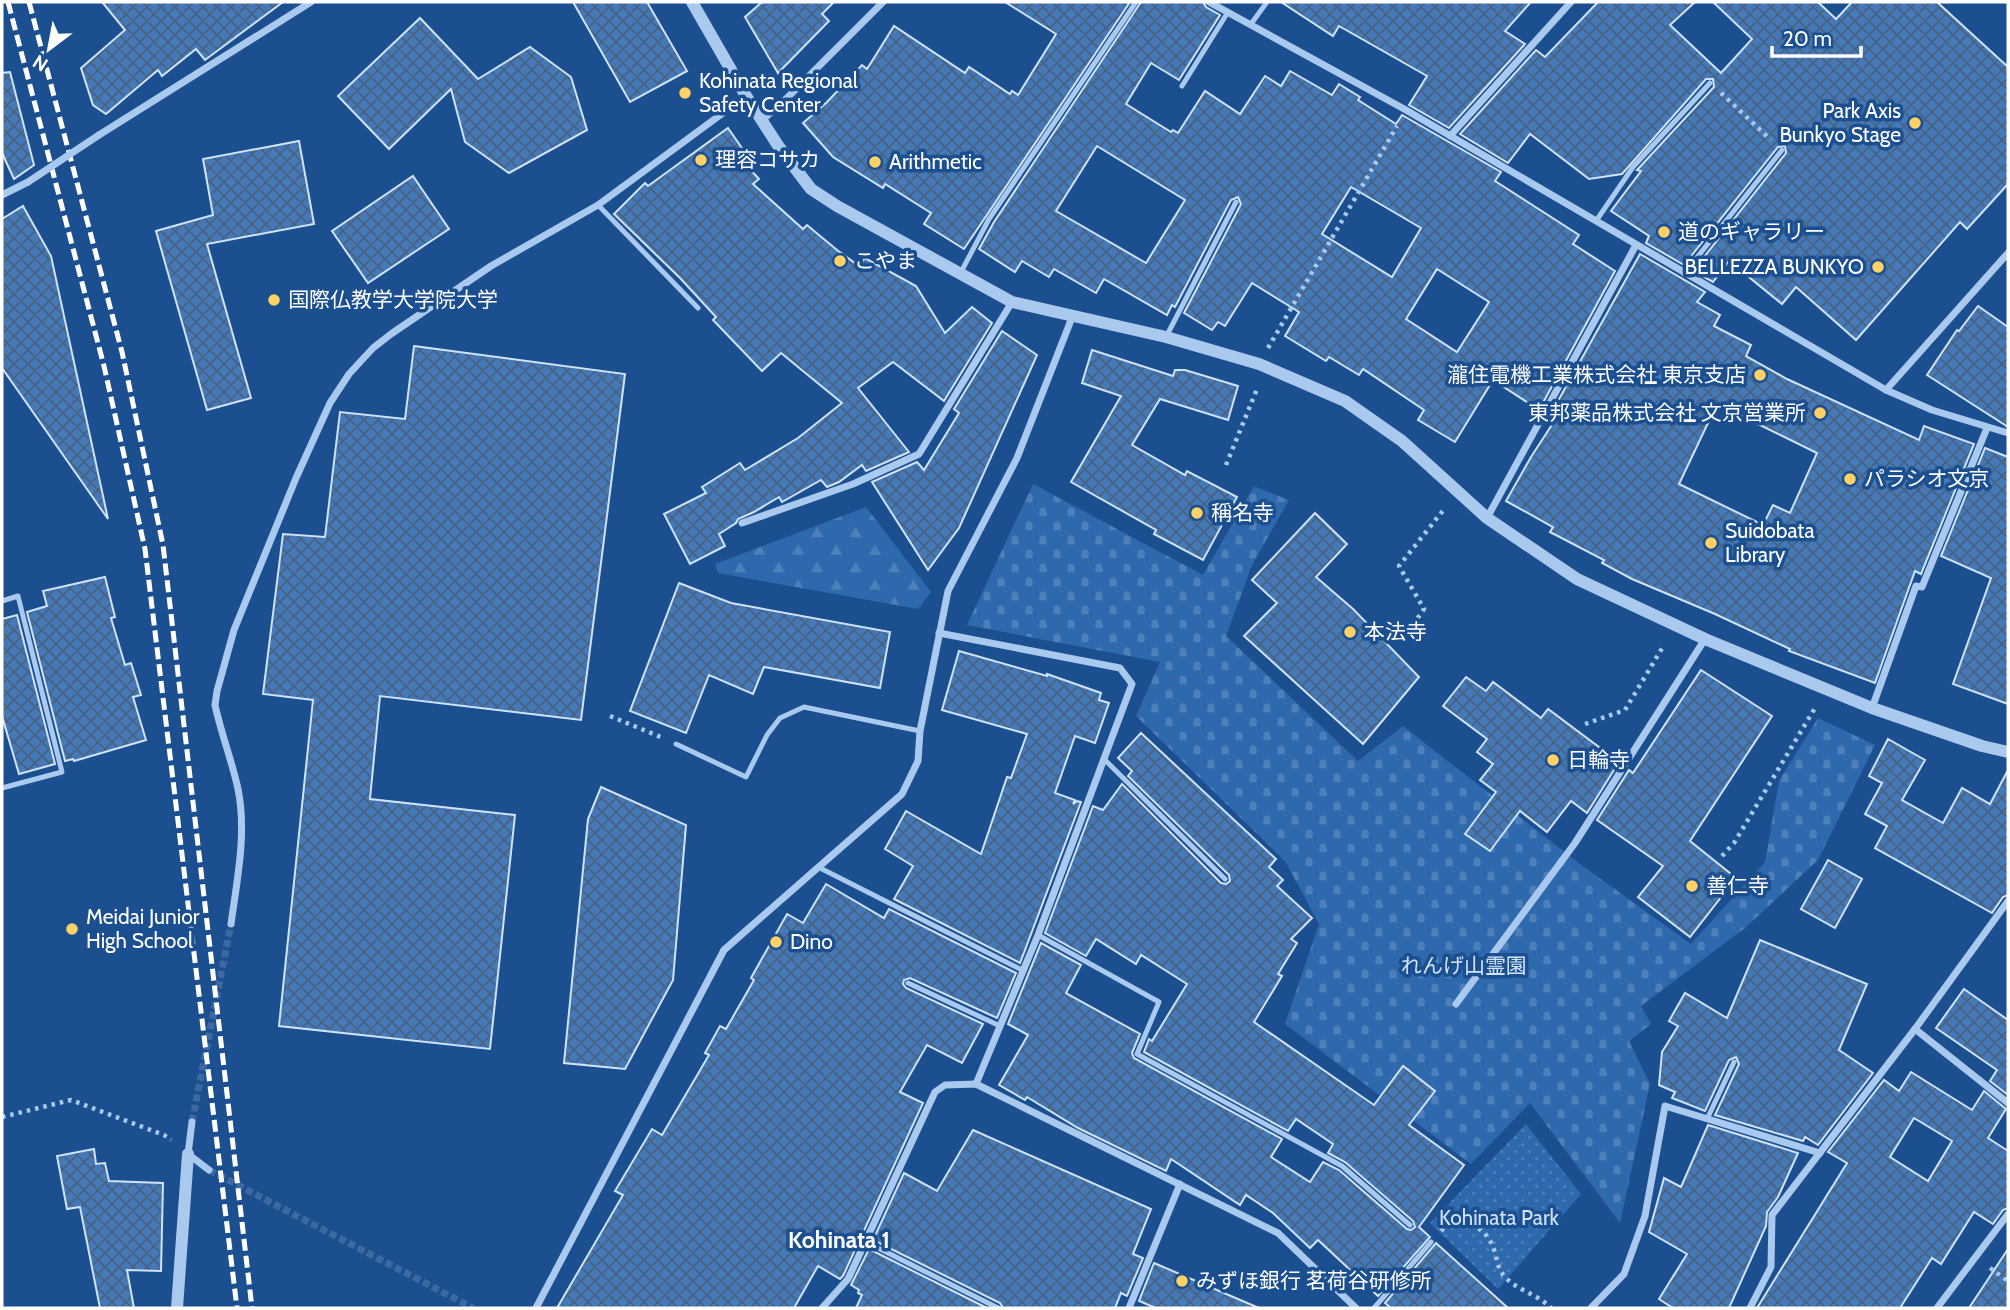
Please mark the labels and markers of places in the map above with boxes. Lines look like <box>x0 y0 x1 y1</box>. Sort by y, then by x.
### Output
place label: Kohinata Regional Safety Center <box>699 68 858 117</box>
marker: Kohinata Regional Safety Center <box>677 85 693 101</box>
place label: Park Axis Bunkyo Stage <box>1779 98 1901 147</box>
marker: Park Axis Bunkyo Stage <box>1907 115 1923 131</box>
place label: 理容コサカ <box>715 147 820 172</box>
place label: Arithmetic <box>889 149 982 174</box>
marker: 理容コサカ <box>693 152 709 168</box>
marker: Arithmetic <box>867 154 883 170</box>
place label: 道のギャラリー <box>1678 219 1825 244</box>
marker: 道のギャラリー <box>1656 224 1672 240</box>
place label: こやま <box>854 248 917 273</box>
marker: こやま <box>832 253 848 269</box>
place label: BELLEZZA BUNKYO <box>1684 254 1864 279</box>
marker: BELLEZZA BUNKYO <box>1870 259 1886 275</box>
place label: 国際仏教学大学院大学 <box>288 287 498 312</box>
marker: 国際仏教学大学院大学 <box>266 292 282 308</box>
place label: 瀧住電機工業株式会社 東京支店 <box>1447 362 1746 387</box>
marker: 瀧住電機工業株式会社 東京支店 <box>1752 367 1768 383</box>
place label: 東邦薬品株式会社 文京営業所 <box>1528 400 1806 425</box>
marker: 東邦薬品株式会社 文京営業所 <box>1812 405 1828 421</box>
place label: パラシオ文京 <box>1864 466 1990 491</box>
marker: パラシオ文京 <box>1842 471 1858 487</box>
place label: 稱名寺 <box>1211 500 1274 525</box>
marker: 稱名寺 <box>1189 505 1205 521</box>
place label: Suidobata Library <box>1725 518 1814 567</box>
marker: Suidobata Library <box>1703 535 1719 551</box>
place label: 本法寺 <box>1364 619 1427 644</box>
marker: 本法寺 <box>1342 624 1358 640</box>
place label: 日輪寺 <box>1567 747 1630 772</box>
marker: 日輪寺 <box>1545 752 1561 768</box>
place label: 善仁寺 <box>1706 873 1769 898</box>
marker: 善仁寺 <box>1684 878 1700 894</box>
place label: Meidai Junior High School <box>86 904 200 953</box>
marker: Meidai Junior High School <box>64 921 80 937</box>
place label: Dino <box>790 929 833 954</box>
marker: Dino <box>768 934 784 950</box>
place label: みずほ銀行 茗荷谷研修所 <box>1196 1268 1432 1293</box>
marker: みずほ銀行 茗荷谷研修所 <box>1174 1273 1190 1289</box>

